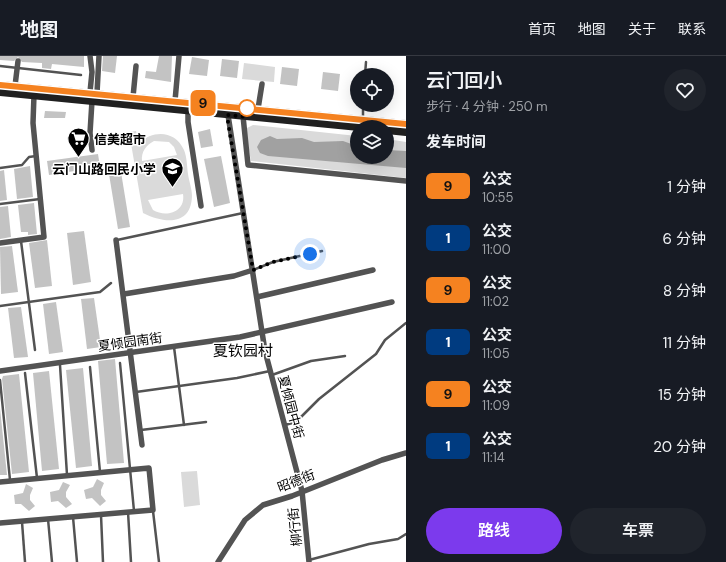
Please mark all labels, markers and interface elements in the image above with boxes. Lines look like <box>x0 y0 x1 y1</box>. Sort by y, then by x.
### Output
text: 地图 <box>20 17 58 42</box>
text: 首页 <box>528 20 556 38</box>
text: 地图 <box>578 20 606 38</box>
text: 关于 <box>628 20 656 38</box>
text: 联系 <box>678 20 706 38</box>
map controls <box>350 68 394 164</box>
button: locate <box>350 68 394 112</box>
text: 云门回小 <box>426 68 502 93</box>
button: heart <box>664 69 706 111</box>
line badge: 9 <box>190 90 216 116</box>
text: 9 <box>199 94 207 112</box>
text: 步行 · 4 分钟 · 250 m <box>426 98 548 115</box>
unlabelled marker <box>238 99 256 117</box>
button: layers <box>350 120 394 164</box>
supermarket icon: 信美超市 <box>66 126 92 159</box>
place label: 信美超市 <box>94 131 146 148</box>
text: 发车时间 <box>426 132 486 152</box>
school or university icon: 云门山路回民小学 <box>159 156 185 189</box>
place label: 云门山路回民小学 <box>52 161 156 178</box>
text: 公交 <box>482 169 512 189</box>
text: 9 <box>444 177 452 195</box>
text: 1 分钟 <box>667 177 706 197</box>
text: 10:55 <box>482 189 513 206</box>
text: 公交 <box>482 221 512 241</box>
text: 1 <box>445 229 451 247</box>
text: 6 分钟 <box>663 229 706 249</box>
text: 11:00 <box>482 241 511 258</box>
your location <box>300 244 320 264</box>
text: 公交 <box>482 273 512 293</box>
text: 9 <box>444 281 452 299</box>
text: 8 分钟 <box>663 281 706 301</box>
text: 11:02 <box>482 293 509 310</box>
text: 公交 <box>482 325 512 345</box>
street label: 夏倾园南街 <box>97 329 163 355</box>
text: 1 <box>445 333 451 351</box>
text: 11 分钟 <box>663 333 706 353</box>
district label: 夏钦园村 <box>213 341 273 361</box>
text: 11:05 <box>482 345 510 362</box>
street label: 夏倾园中街 <box>274 373 308 441</box>
text: 公交 <box>482 377 512 397</box>
text: 9 <box>444 385 452 403</box>
text: 15 分钟 <box>658 385 706 405</box>
text: 11:09 <box>482 397 510 414</box>
text: 公交 <box>482 429 512 449</box>
text: 1 <box>445 437 451 455</box>
text: 20 分钟 <box>653 437 706 457</box>
text: 11:14 <box>482 449 505 466</box>
street label: 昭德街 <box>275 466 317 496</box>
street label: 柳行街 <box>285 507 305 547</box>
button: 路线 <box>426 508 562 554</box>
button: 车票 <box>570 508 706 554</box>

